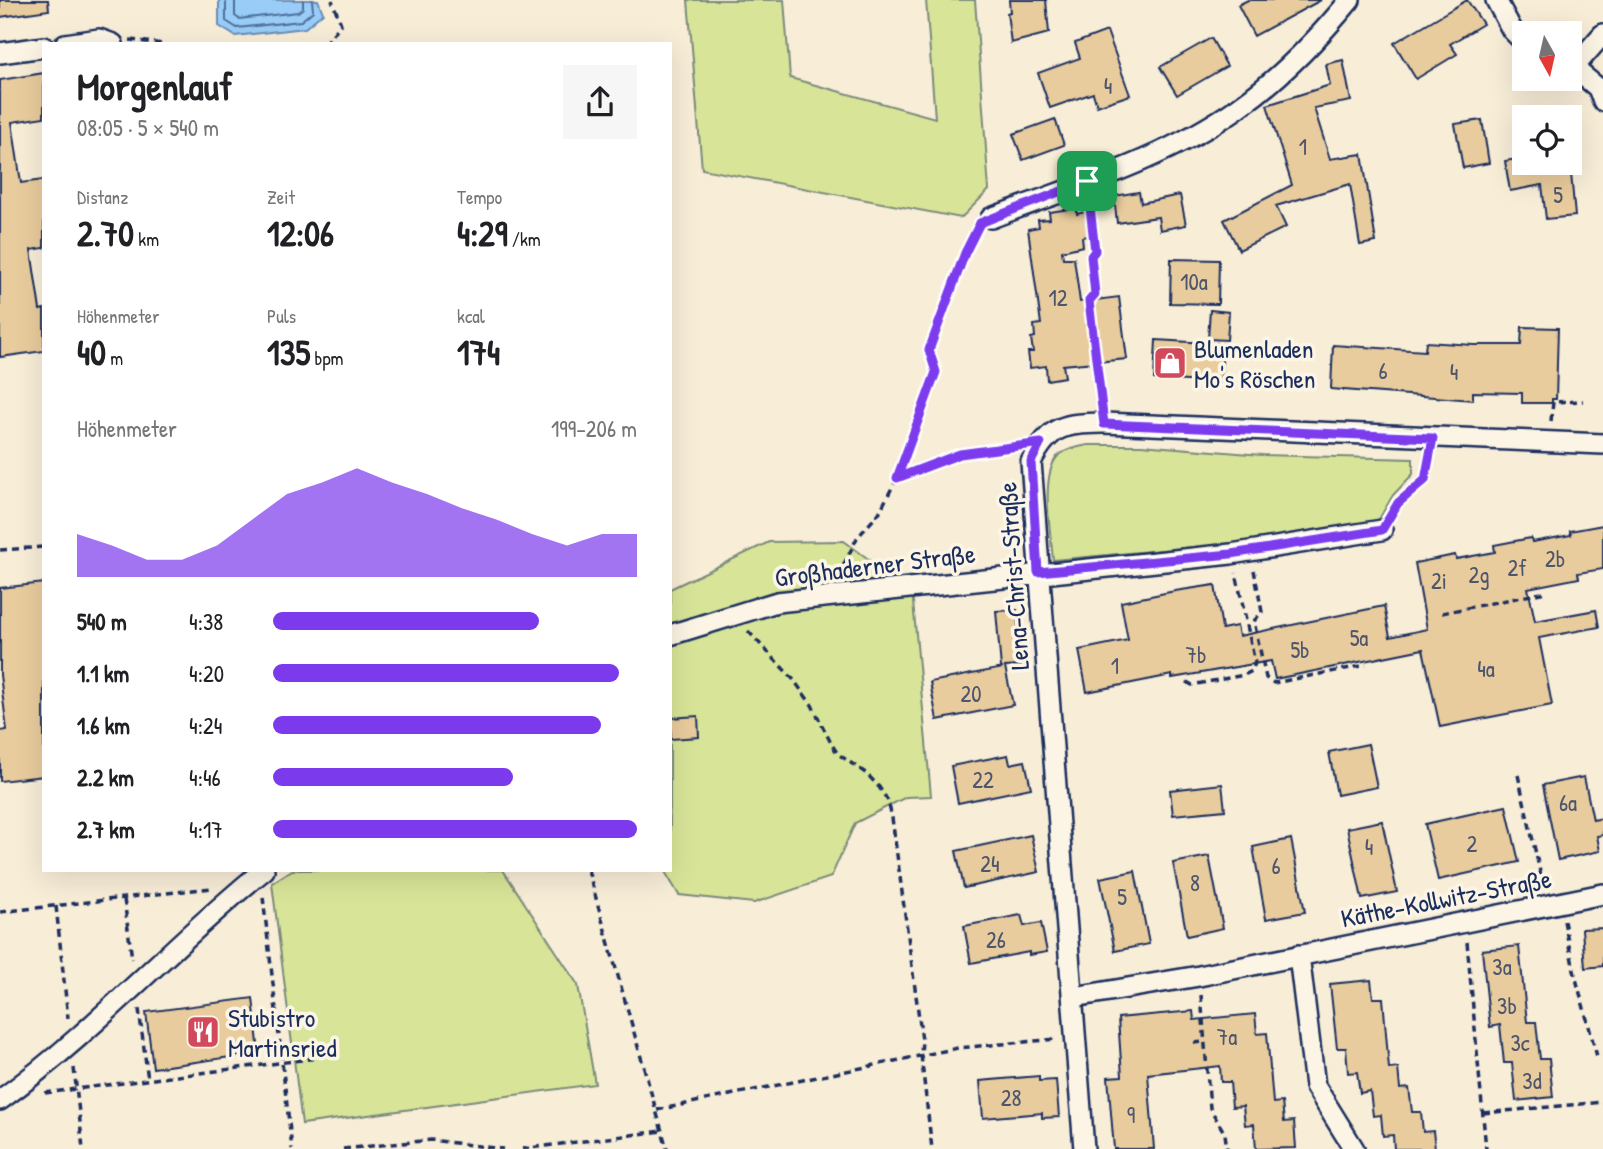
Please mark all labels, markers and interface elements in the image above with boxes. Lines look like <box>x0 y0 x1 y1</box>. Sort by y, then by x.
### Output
north arrow <box>1512 21 1582 91</box>
map controls <box>1512 21 1582 175</box>
text: Morgenlauf <box>77 60 233 112</box>
button: share <box>563 65 637 139</box>
house number: 4 <box>1104 70 1112 101</box>
button: locate <box>1512 105 1582 175</box>
text: 08:05 · 5 × 540 m <box>77 112 219 143</box>
house number: 1 <box>1299 131 1307 162</box>
pin <box>1057 151 1117 211</box>
icon: arrive <box>1068 162 1106 200</box>
house number: 5 <box>1553 179 1563 210</box>
text: Distanz <box>77 184 128 210</box>
text: Zeit <box>267 184 295 210</box>
text: Tempo <box>457 184 502 210</box>
text: 2.70 <box>77 210 134 257</box>
text: 12:06 <box>267 210 334 257</box>
text: 4:29 <box>457 210 507 257</box>
text: km <box>134 226 159 252</box>
text: /km <box>507 226 541 252</box>
house number: 10a <box>1180 266 1208 297</box>
house number: 12 <box>1048 282 1068 313</box>
text: Höhenmeter <box>77 303 160 329</box>
text: Puls <box>267 303 296 329</box>
text: kcal <box>457 303 485 329</box>
text: 40 <box>77 329 106 376</box>
text: 135 <box>267 329 310 376</box>
text: 174 <box>457 329 500 376</box>
place label: Blumenladen Mo's Röschen <box>1194 331 1316 396</box>
shop icon: Blumenladen Mo's Röschen <box>1151 344 1189 382</box>
text: m <box>106 345 123 371</box>
text: bpm <box>310 345 343 371</box>
house number: 6 <box>1378 355 1388 386</box>
house number: 4 <box>1450 356 1458 387</box>
text: Höhenmeter <box>77 413 177 444</box>
text: 199–206 m <box>551 413 637 444</box>
street label: Lena-Christ-Straße <box>989 481 1037 671</box>
street label: Großhaderner Straße <box>773 535 977 595</box>
house number: 2b <box>1545 543 1565 574</box>
house number: 2f <box>1507 552 1527 583</box>
house number: 2g <box>1469 559 1490 590</box>
house number: 2i <box>1431 565 1447 596</box>
text: 540 m <box>77 606 127 637</box>
text: 4:38 <box>189 606 223 637</box>
house number: 5a <box>1350 622 1368 653</box>
house number: 5b <box>1290 634 1310 665</box>
house number: 7b <box>1186 639 1206 670</box>
house number: 1 <box>1111 650 1119 681</box>
house number: 4a <box>1477 653 1495 684</box>
text: 1.1 km <box>77 658 129 689</box>
text: 4:20 <box>189 658 224 689</box>
house number: 20 <box>960 678 982 709</box>
text: 1.6 km <box>77 710 130 741</box>
text: 4:24 <box>189 710 222 741</box>
text: 2.2 km <box>77 762 134 793</box>
text: 4:46 <box>189 762 221 793</box>
house number: 22 <box>972 764 994 795</box>
house number: 6a <box>1559 787 1577 818</box>
text: 2.7 km <box>77 814 135 845</box>
text: 4:17 <box>189 814 223 845</box>
house number: 2 <box>1467 828 1478 859</box>
house number: 4 <box>1365 831 1373 862</box>
house number: 24 <box>980 848 1000 879</box>
house number: 6 <box>1271 850 1281 881</box>
street label: Käthe-Kollwitz-Straße <box>1338 860 1554 936</box>
house number: 8 <box>1190 867 1200 898</box>
house number: 5 <box>1117 881 1127 912</box>
house number: 26 <box>986 924 1006 955</box>
house number: 3a <box>1492 951 1512 982</box>
house number: 3b <box>1497 990 1517 1021</box>
place label: Stubistro Martinsried <box>228 1000 337 1065</box>
restaurant icon: Stubistro Martinsried <box>184 1013 222 1051</box>
house number: 7a <box>1217 1021 1237 1052</box>
house number: 3c <box>1510 1027 1530 1058</box>
house number: 3d <box>1522 1065 1542 1096</box>
house number: 28 <box>1001 1082 1021 1113</box>
house number: 9 <box>1127 1099 1135 1130</box>

